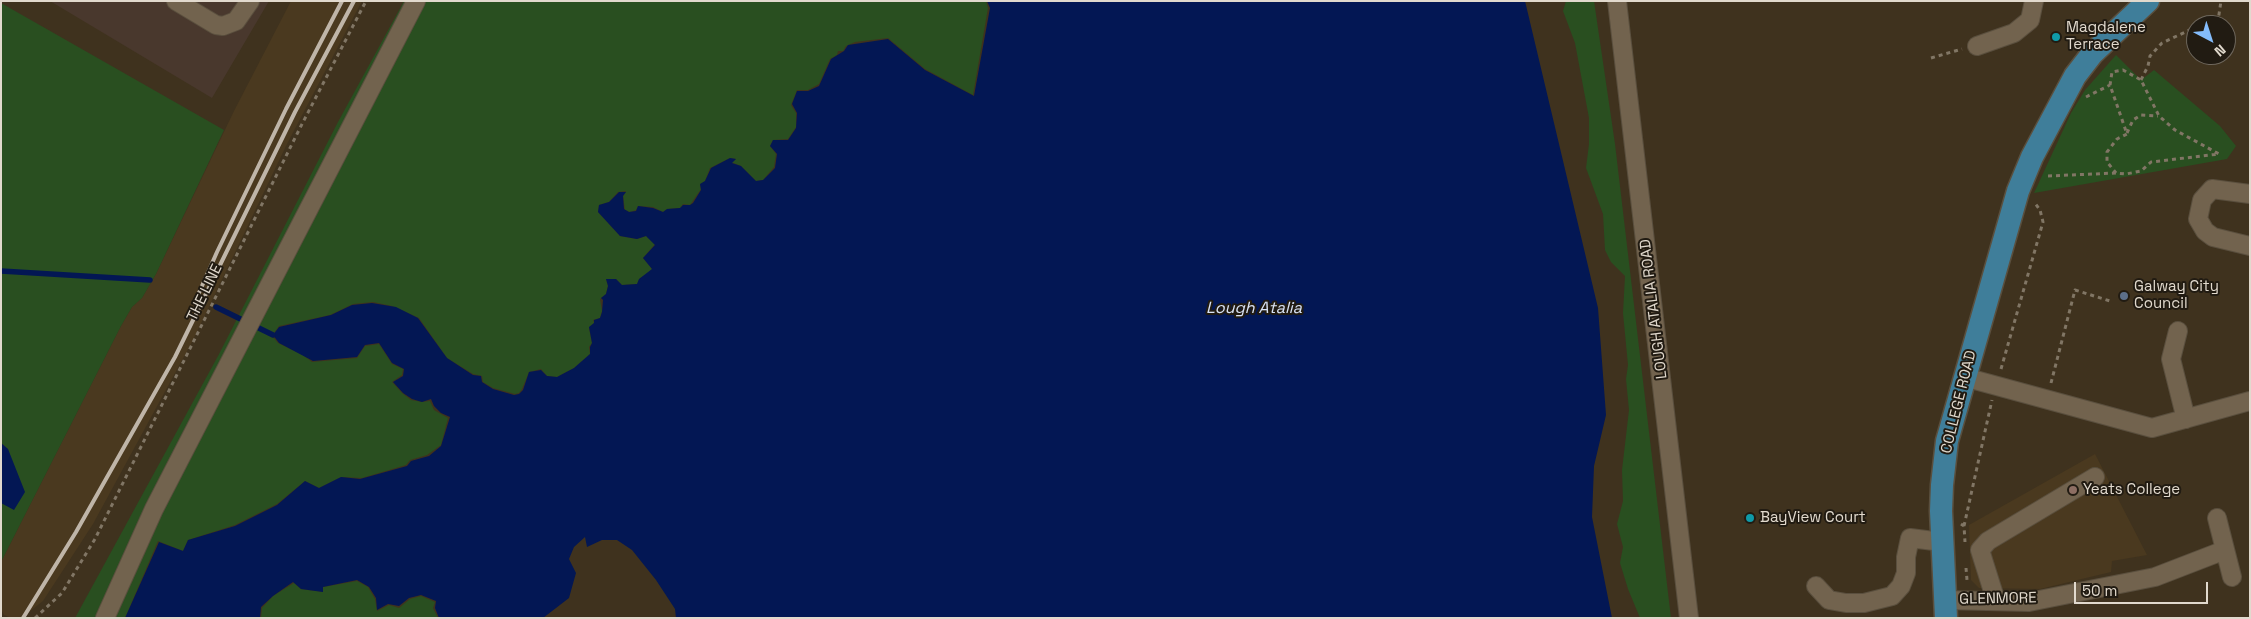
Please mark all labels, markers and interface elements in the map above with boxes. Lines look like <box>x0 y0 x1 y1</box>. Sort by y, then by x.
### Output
north arrow <box>2186 15 2236 65</box>
place label: Magdalene Terrace <box>2066 19 2146 54</box>
marker: Magdalene Terrace <box>2050 31 2062 43</box>
text: N <box>2211 41 2229 61</box>
street label: LOUGH ATALIA ROAD <box>1636 238 1672 380</box>
street label: THE LINE <box>183 262 227 324</box>
place label: Galway City Council <box>2134 278 2219 313</box>
marker: Galway City Council <box>2118 290 2130 302</box>
water label: Lough Atalia <box>1206 299 1302 319</box>
street label: COLLEGE ROAD <box>1938 349 1980 455</box>
place label: Yeats College <box>2083 481 2180 499</box>
marker: Yeats College <box>2067 484 2079 496</box>
place label: BayView Court <box>1760 509 1866 527</box>
marker: BayView Court <box>1744 512 1756 524</box>
scale bar <box>2076 572 2210 604</box>
text: 50 m <box>2082 581 2117 600</box>
street label: GLENMORE <box>1959 589 2037 609</box>

